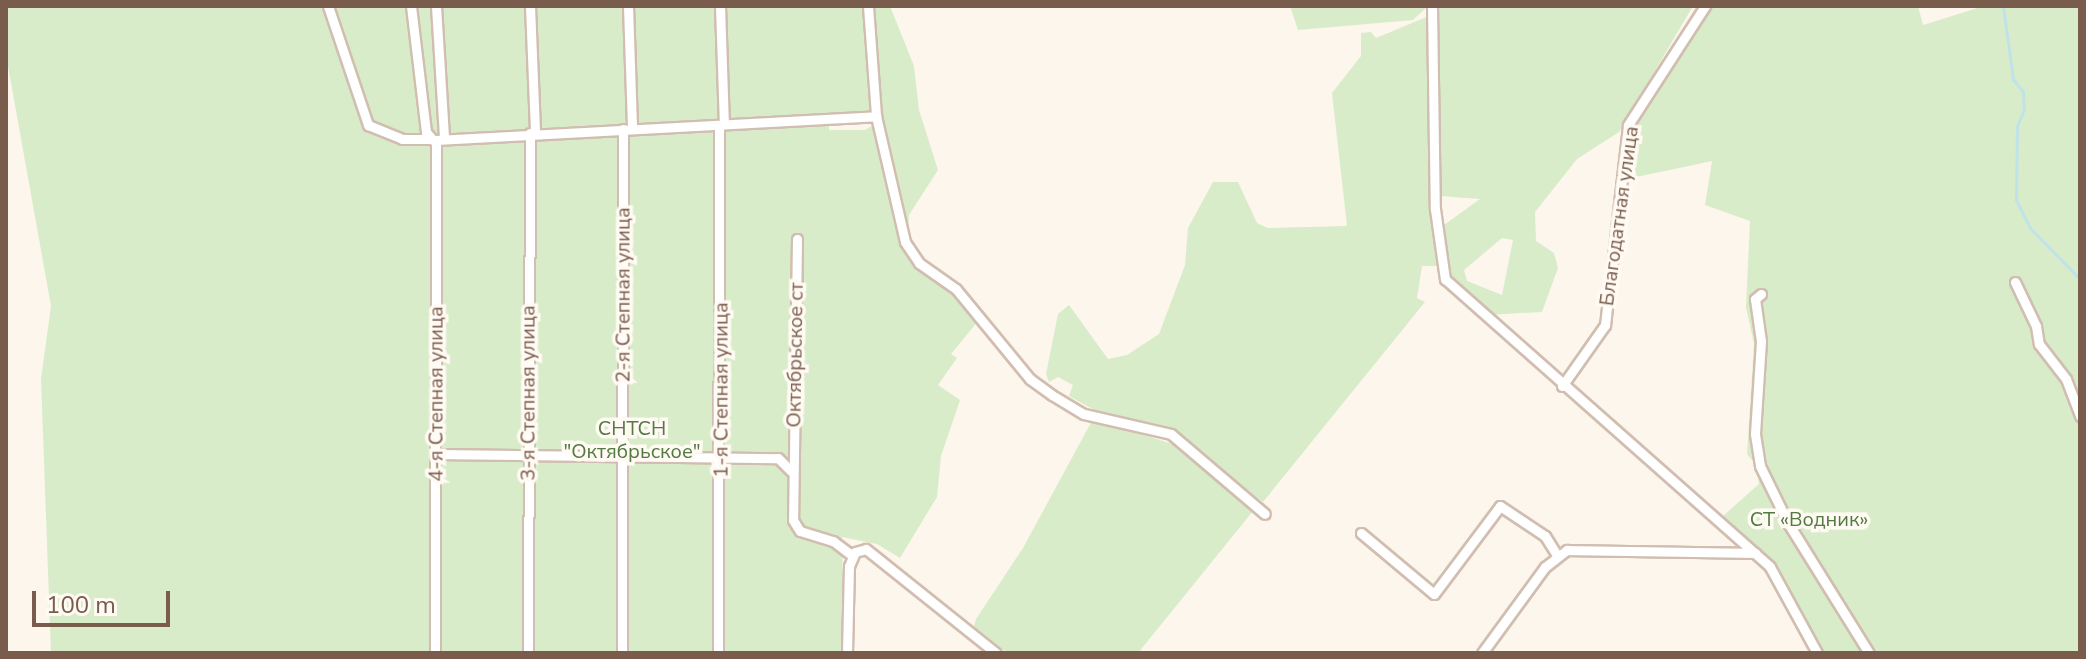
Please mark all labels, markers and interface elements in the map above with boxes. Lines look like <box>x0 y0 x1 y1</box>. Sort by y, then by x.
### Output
street label: Благодатная улица <box>1595 125 1643 307</box>
street label: 2-я Степная улица <box>611 207 635 383</box>
street label: Октябрьское ст <box>782 282 808 428</box>
street label: 1-я Степная улица <box>709 302 733 478</box>
street label: 3-я Степная улица <box>516 305 540 481</box>
street label: 4-я Степная улица <box>424 306 448 482</box>
park label: СНТСН "Октябрьское" <box>563 416 701 463</box>
park label: СТ «Водник» <box>1750 507 1868 531</box>
scale bar <box>36 575 174 625</box>
text: 100 m <box>46 589 116 621</box>

